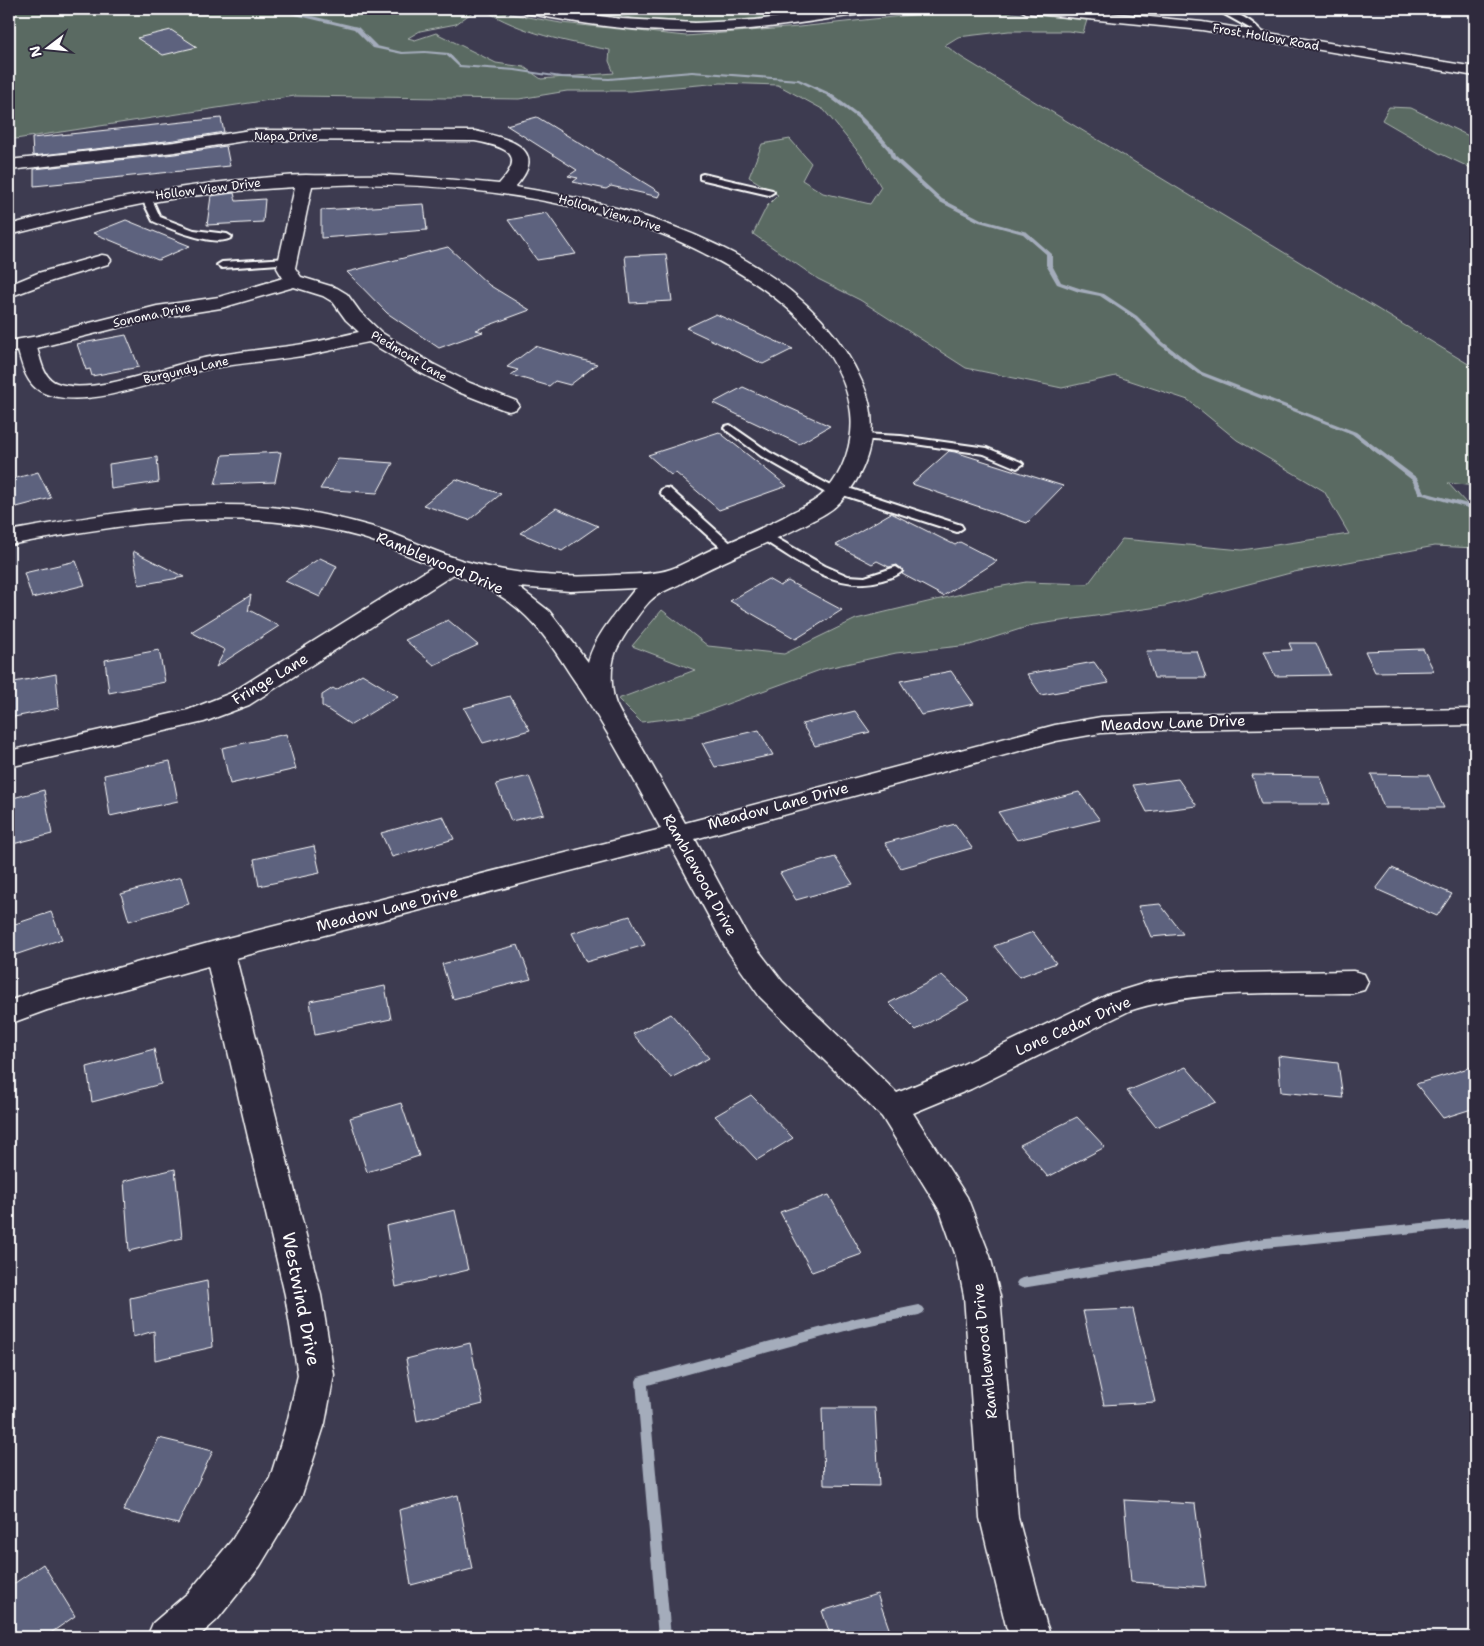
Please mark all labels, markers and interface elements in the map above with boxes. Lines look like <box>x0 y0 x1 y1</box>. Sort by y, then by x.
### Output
street label: Frost Hollow Road <box>1211 20 1321 54</box>
north arrow <box>22 22 72 72</box>
text: N <box>25 44 46 59</box>
street label: Napa Drive <box>254 128 318 144</box>
street label: Hollow View Drive <box>154 175 262 203</box>
street label: Hollow View Drive <box>557 191 664 235</box>
street label: Sonoma Drive <box>111 299 193 331</box>
street label: Piedmont Lane <box>368 327 450 385</box>
street label: Burgundy Lane <box>142 352 230 388</box>
street label: Ramblewood Drive <box>373 527 507 599</box>
street label: Fringe Lane <box>228 649 312 709</box>
street label: Meadow Lane Drive <box>1100 710 1246 736</box>
street label: Meadow Lane Drive <box>705 778 851 834</box>
street label: Ramblewood Drive <box>658 811 742 939</box>
street label: Meadow Lane Drive <box>314 882 460 936</box>
street label: Lone Cedar Drive <box>1012 992 1134 1060</box>
street label: Westwind Drive <box>276 1230 326 1368</box>
street label: Ramblewood Drive <box>968 1282 1002 1420</box>

